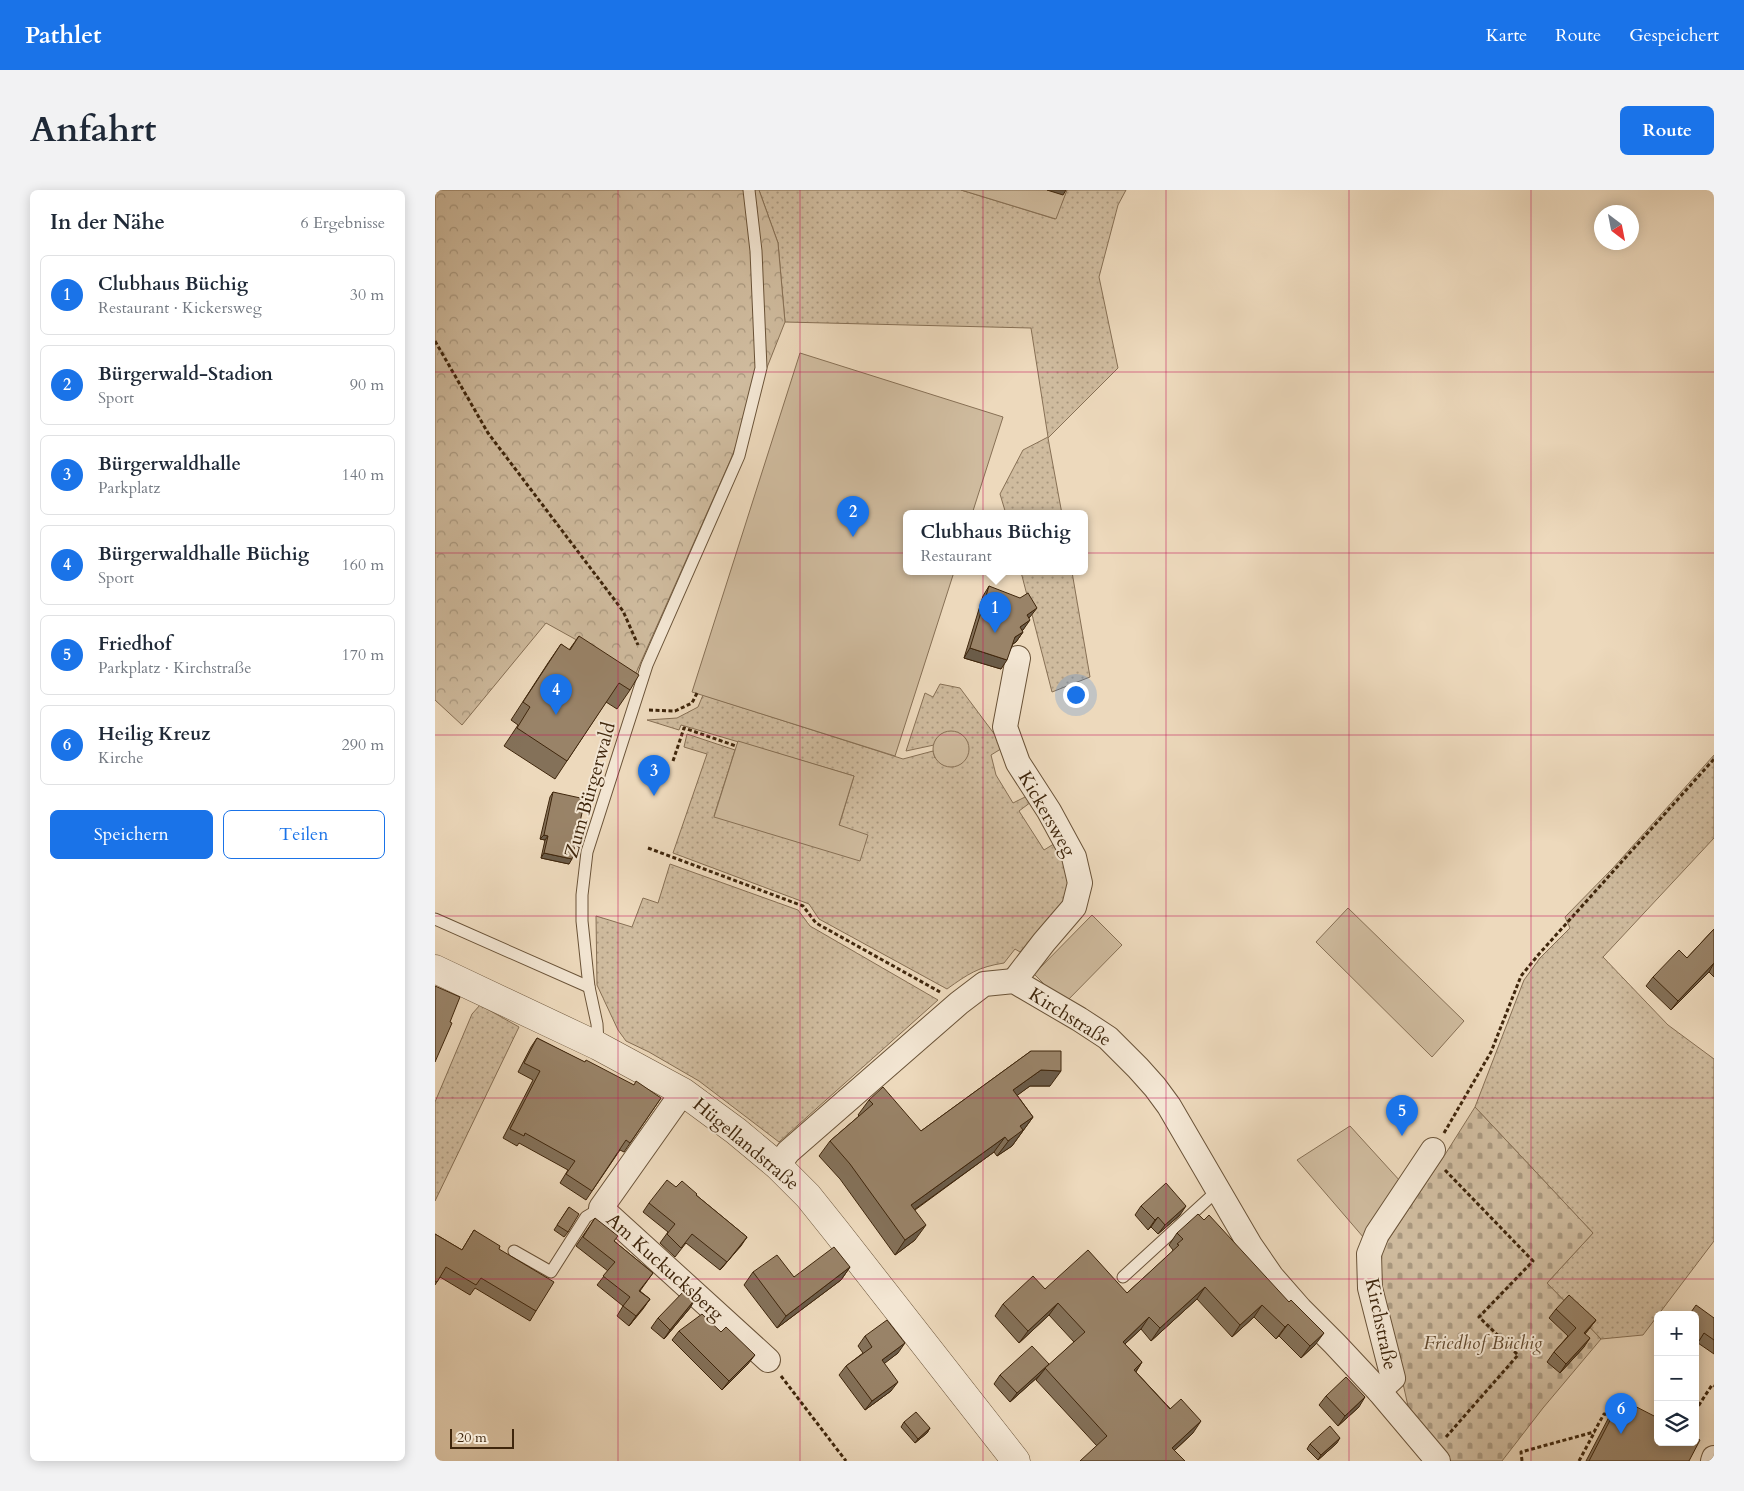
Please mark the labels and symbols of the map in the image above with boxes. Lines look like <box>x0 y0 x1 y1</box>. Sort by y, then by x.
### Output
north arrow <box>1594 205 1639 250</box>
pin: 2 <box>837 496 869 537</box>
pin: 1 <box>979 592 1011 633</box>
pin: 4 <box>540 674 572 715</box>
your location <box>1063 682 1089 708</box>
street label: Zum Bürgerwald <box>558 719 622 861</box>
pin: 3 <box>638 755 670 796</box>
street label: Kickersweg <box>1012 766 1082 862</box>
street label: Kirchstraße <box>1024 981 1116 1053</box>
street label: Hügellandstraße <box>687 1092 805 1196</box>
pin: 5 <box>1386 1095 1418 1136</box>
street label: Am Kuckucksberg <box>601 1207 730 1327</box>
street label: Kirchstraße <box>1359 1276 1403 1372</box>
park label: Friedhof Büchig <box>1424 1330 1543 1356</box>
pin: 6 <box>1605 1393 1637 1434</box>
scale bar <box>450 1426 514 1449</box>

